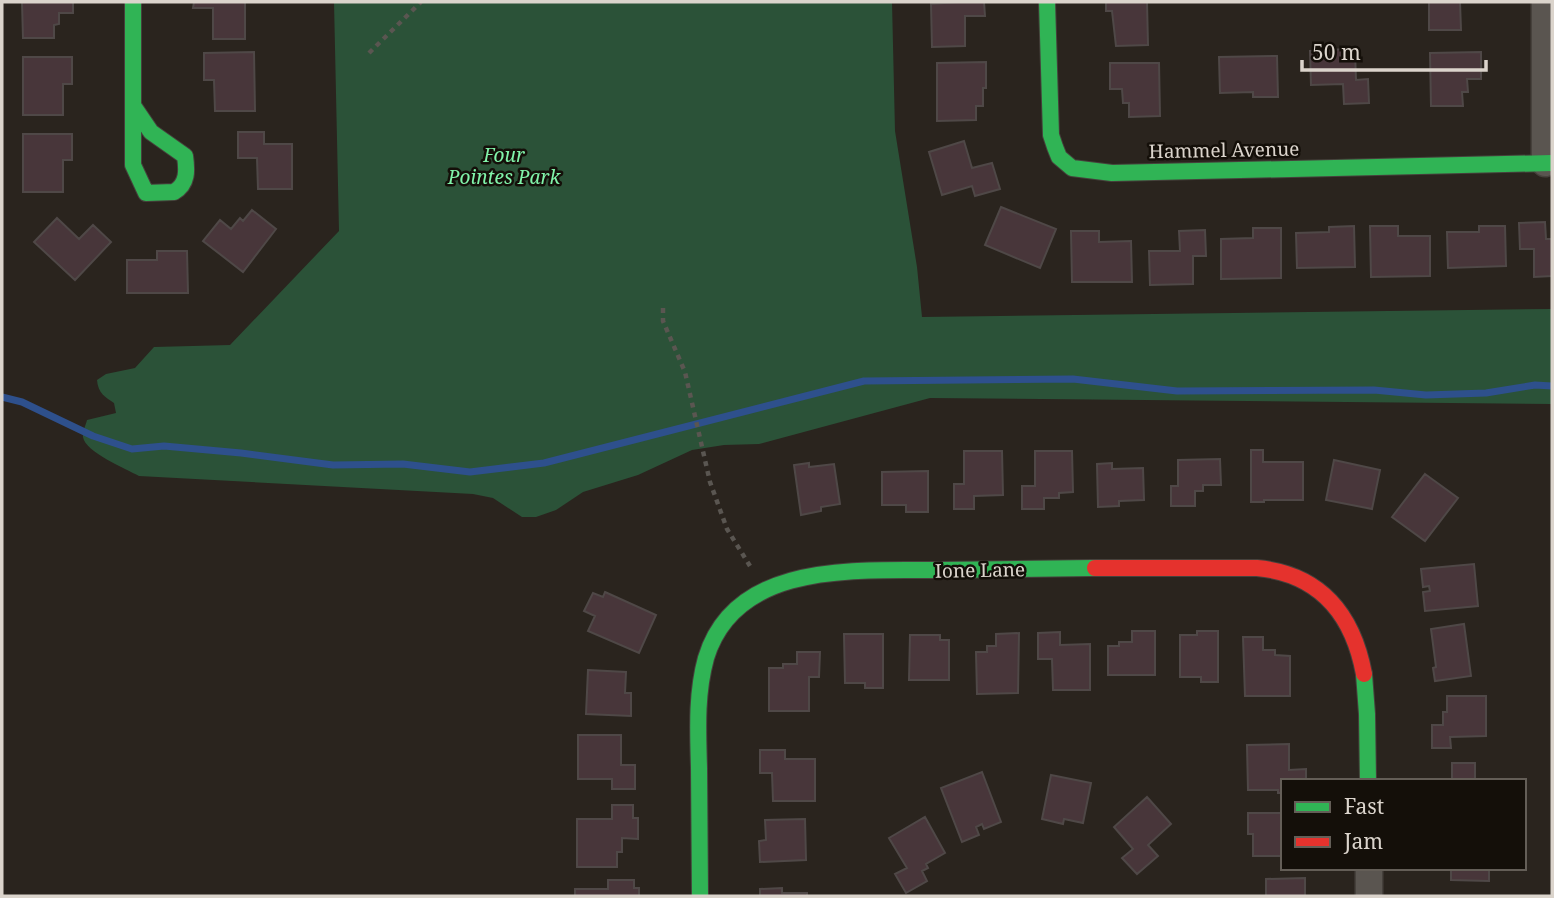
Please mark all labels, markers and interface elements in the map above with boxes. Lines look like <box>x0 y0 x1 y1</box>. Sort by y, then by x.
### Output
scale bar <box>1302 28 1486 72</box>
text: 50 m <box>1312 38 1361 66</box>
street label: Hammel Avenue <box>1148 136 1300 164</box>
park label: Four Pointes Park <box>447 142 561 190</box>
street label: Ione Lane <box>935 556 1025 584</box>
legend <box>1281 779 1526 870</box>
text: Fast <box>1344 792 1384 820</box>
text: Jam <box>1343 827 1383 855</box>

